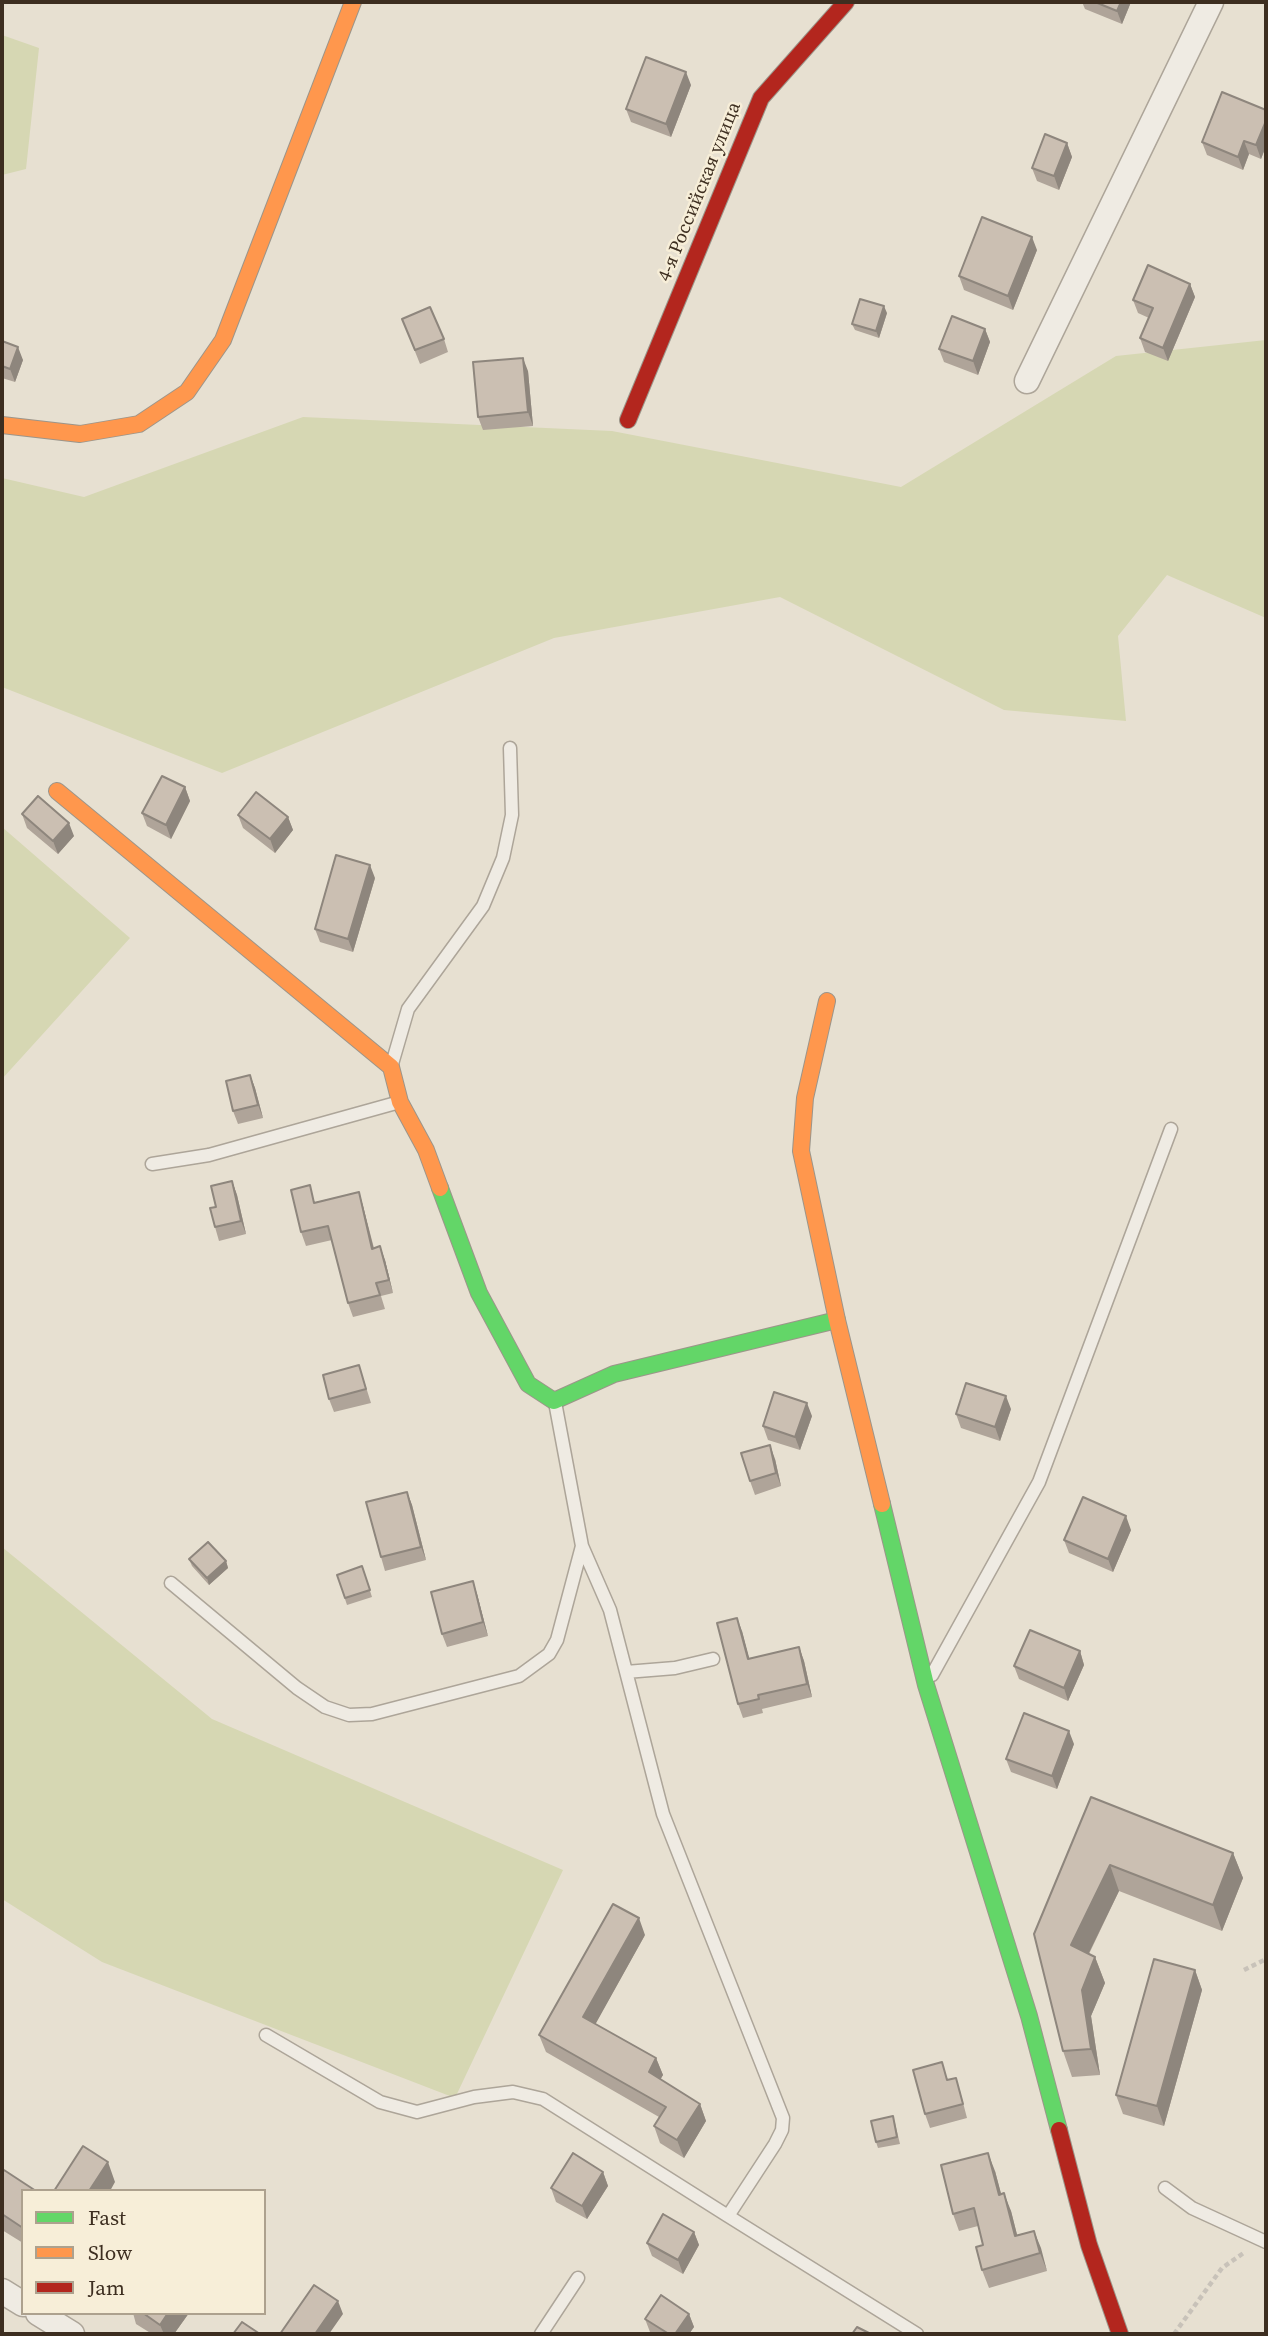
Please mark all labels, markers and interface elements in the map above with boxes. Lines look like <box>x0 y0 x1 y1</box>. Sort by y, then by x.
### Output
street label: 4-я Российская улица <box>654 99 746 285</box>
legend <box>21 2189 266 2315</box>
text: Fast <box>88 2203 126 2232</box>
text: Slow <box>88 2238 132 2267</box>
text: Jam <box>88 2273 125 2302</box>

